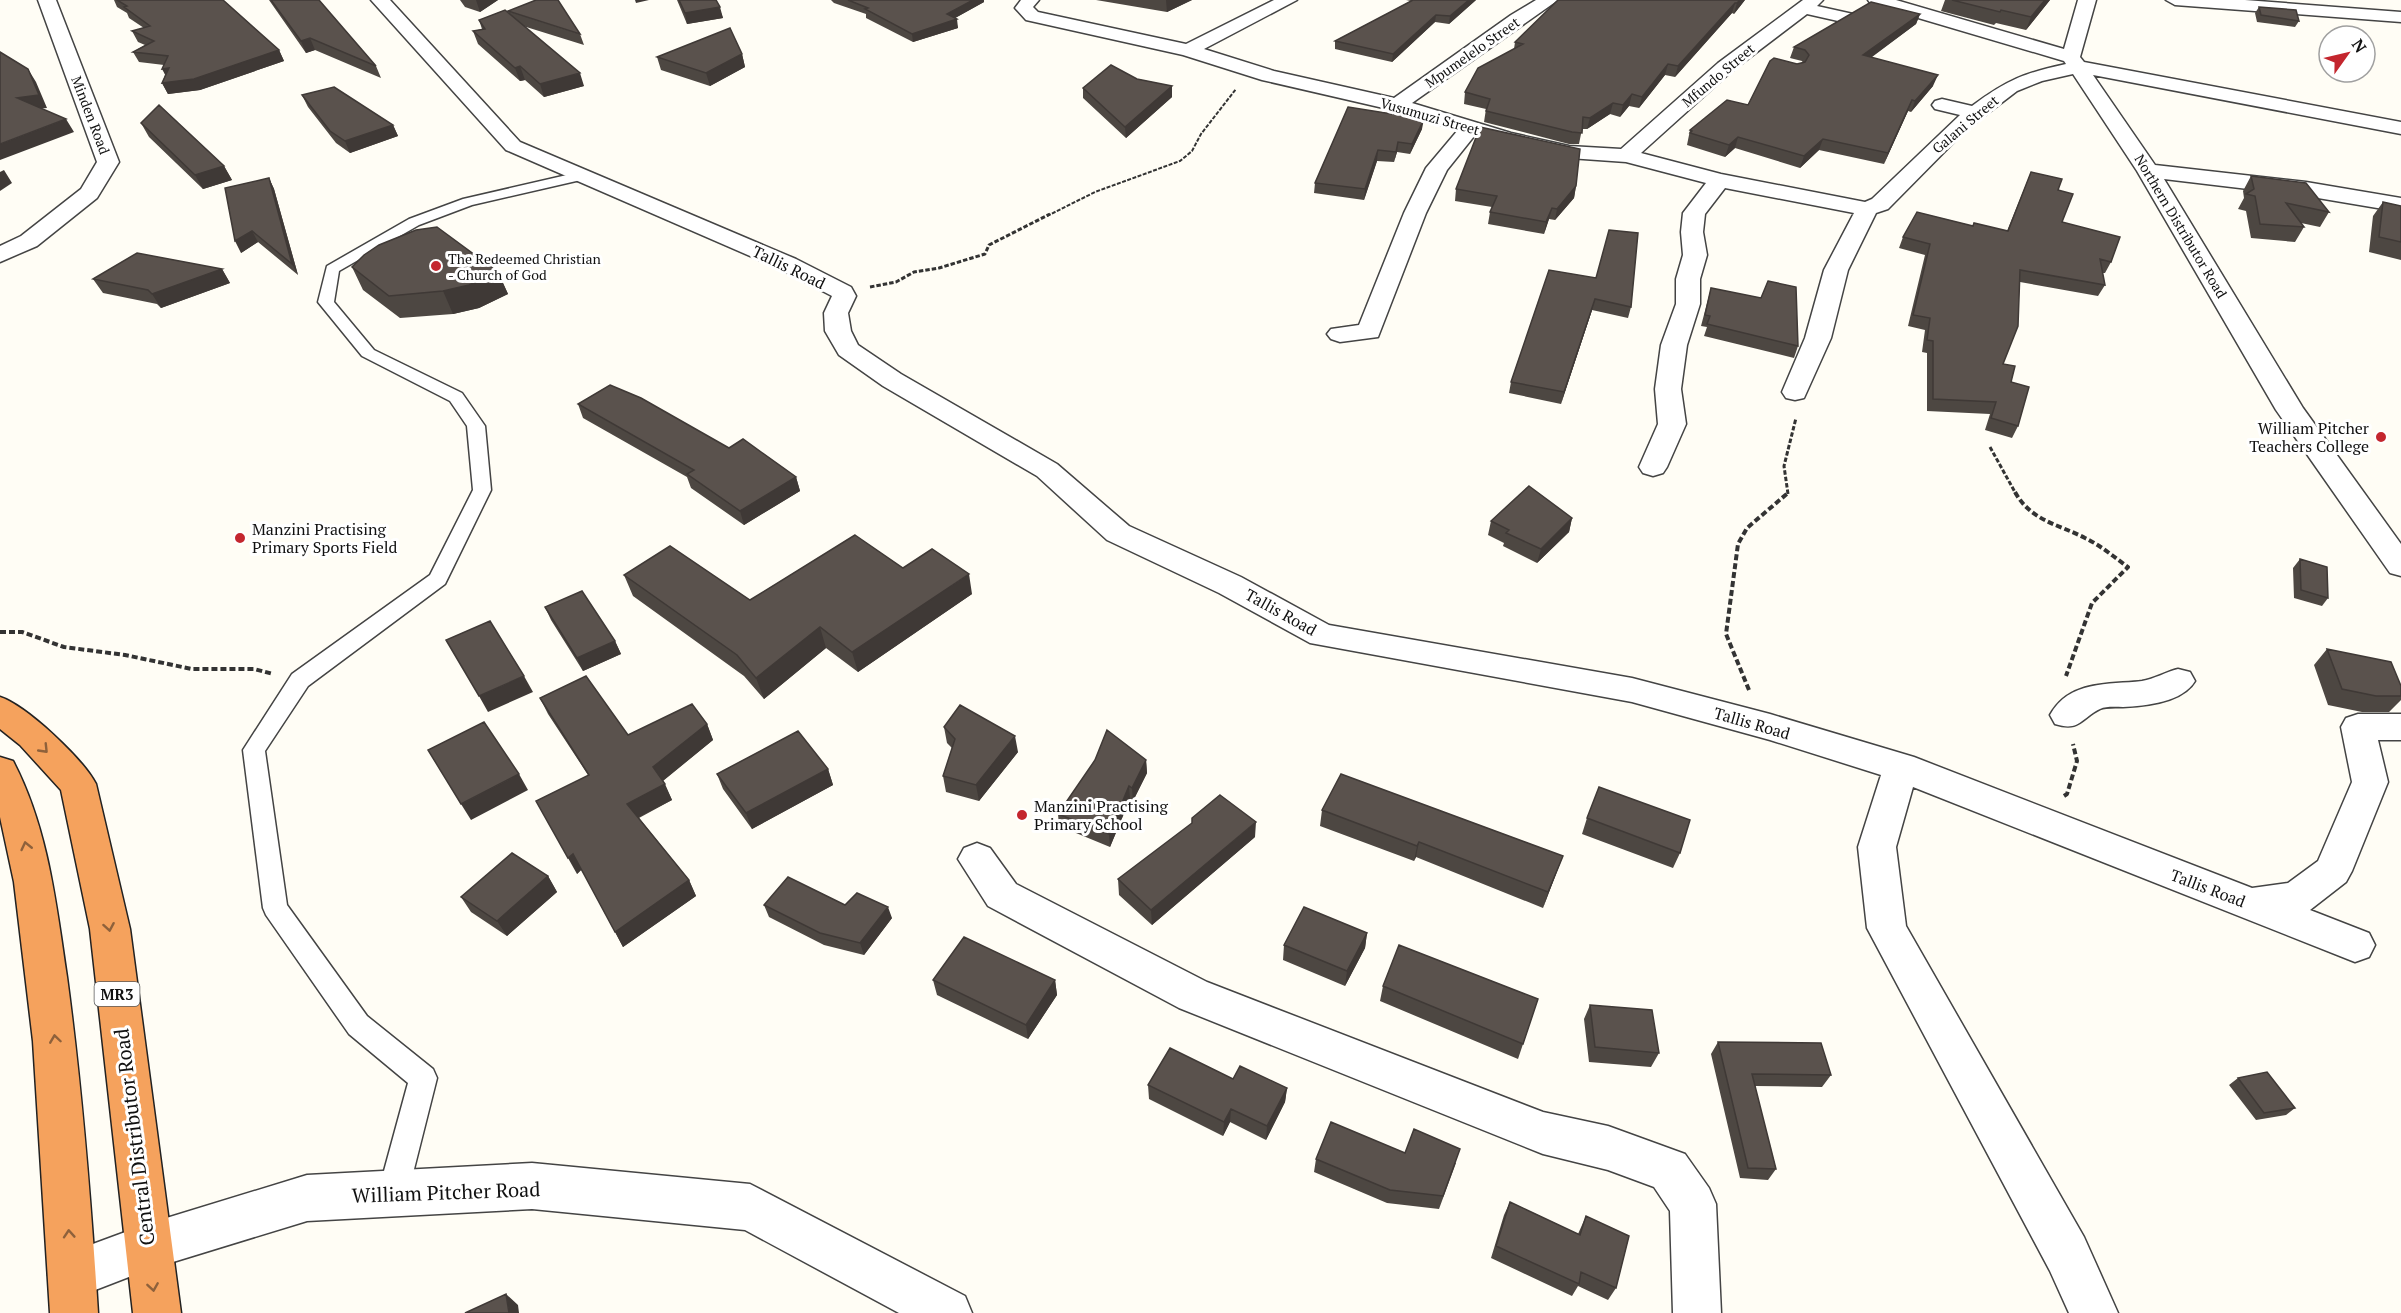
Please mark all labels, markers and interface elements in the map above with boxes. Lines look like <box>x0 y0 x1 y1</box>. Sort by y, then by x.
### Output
street label: Mpumelelo Street <box>1421 12 1524 92</box>
north arrow <box>2317 24 2377 84</box>
text: N <box>2347 34 2372 57</box>
street label: Mfundo Street <box>1678 38 1759 111</box>
street label: Minden Road <box>67 73 115 157</box>
street label: Galani Street <box>1928 90 2003 157</box>
street label: Vusumuzi Street <box>1378 93 1483 139</box>
street label: Northern Distributor Road <box>2130 151 2232 302</box>
street label: Tallis Road <box>749 240 829 294</box>
place label: The Redeemed Christian - Church of God <box>448 249 602 284</box>
marker: The Redeemed Christian - Church of God <box>429 259 443 273</box>
place label: William Pitcher Teachers College <box>2249 417 2370 457</box>
marker: William Pitcher Teachers College <box>2374 430 2388 444</box>
place label: Manzini Practising Primary Sports Field <box>252 518 398 558</box>
marker: Manzini Practising Primary Sports Field <box>233 531 247 545</box>
street label: Tallis Road <box>1241 583 1321 641</box>
street label: Tallis Road <box>1711 702 1793 744</box>
one-way arrow <box>36 741 47 752</box>
place label: Manzini Practising Primary School <box>1034 795 1168 835</box>
marker: Manzini Practising Primary School <box>1015 808 1029 822</box>
one-way arrow <box>20 842 33 852</box>
street label: Tallis Road <box>2167 864 2249 912</box>
one-way arrow <box>102 921 115 931</box>
road number: MR3 <box>94 982 140 1006</box>
street label: Central Distributor Road <box>107 1027 161 1247</box>
one-way arrow <box>49 1035 62 1044</box>
street label: William Pitcher Road <box>351 1175 541 1209</box>
one-way arrow <box>63 1229 76 1238</box>
one-way arrow <box>146 1282 158 1291</box>

